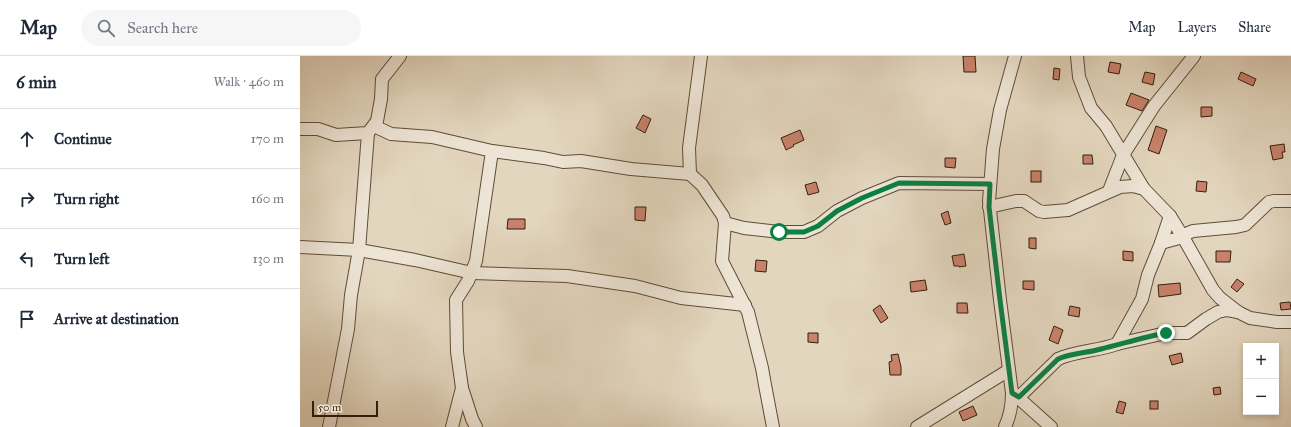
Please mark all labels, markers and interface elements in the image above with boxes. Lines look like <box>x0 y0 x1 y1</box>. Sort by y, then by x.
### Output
search box <box>81 10 361 46</box>
text: Map <box>20 16 57 39</box>
icon: search <box>95 17 117 39</box>
text: Search here <box>127 19 198 37</box>
text: Map <box>1128 19 1156 36</box>
text: Layers <box>1178 19 1216 36</box>
text: Share <box>1238 19 1271 36</box>
text: 6 min <box>16 72 57 93</box>
text: Walk · 460 m <box>214 74 284 90</box>
icon: ahead <box>16 128 38 150</box>
text: Continue <box>54 130 112 148</box>
text: 170 m <box>251 131 284 147</box>
icon: right <box>16 188 38 210</box>
text: Turn right <box>54 190 119 208</box>
text: 160 m <box>251 191 284 207</box>
route start <box>770 223 788 241</box>
icon: left <box>16 248 38 270</box>
text: Turn left <box>54 250 110 268</box>
text: 130 m <box>252 251 284 267</box>
icon: arrive <box>16 308 38 330</box>
text: Arrive at destination <box>54 310 179 328</box>
route end <box>1157 324 1175 342</box>
map controls <box>1243 343 1279 415</box>
button: + <box>1243 343 1279 379</box>
button: − <box>1243 379 1279 415</box>
scale bar <box>312 399 378 418</box>
text: 50 m <box>318 401 341 414</box>

